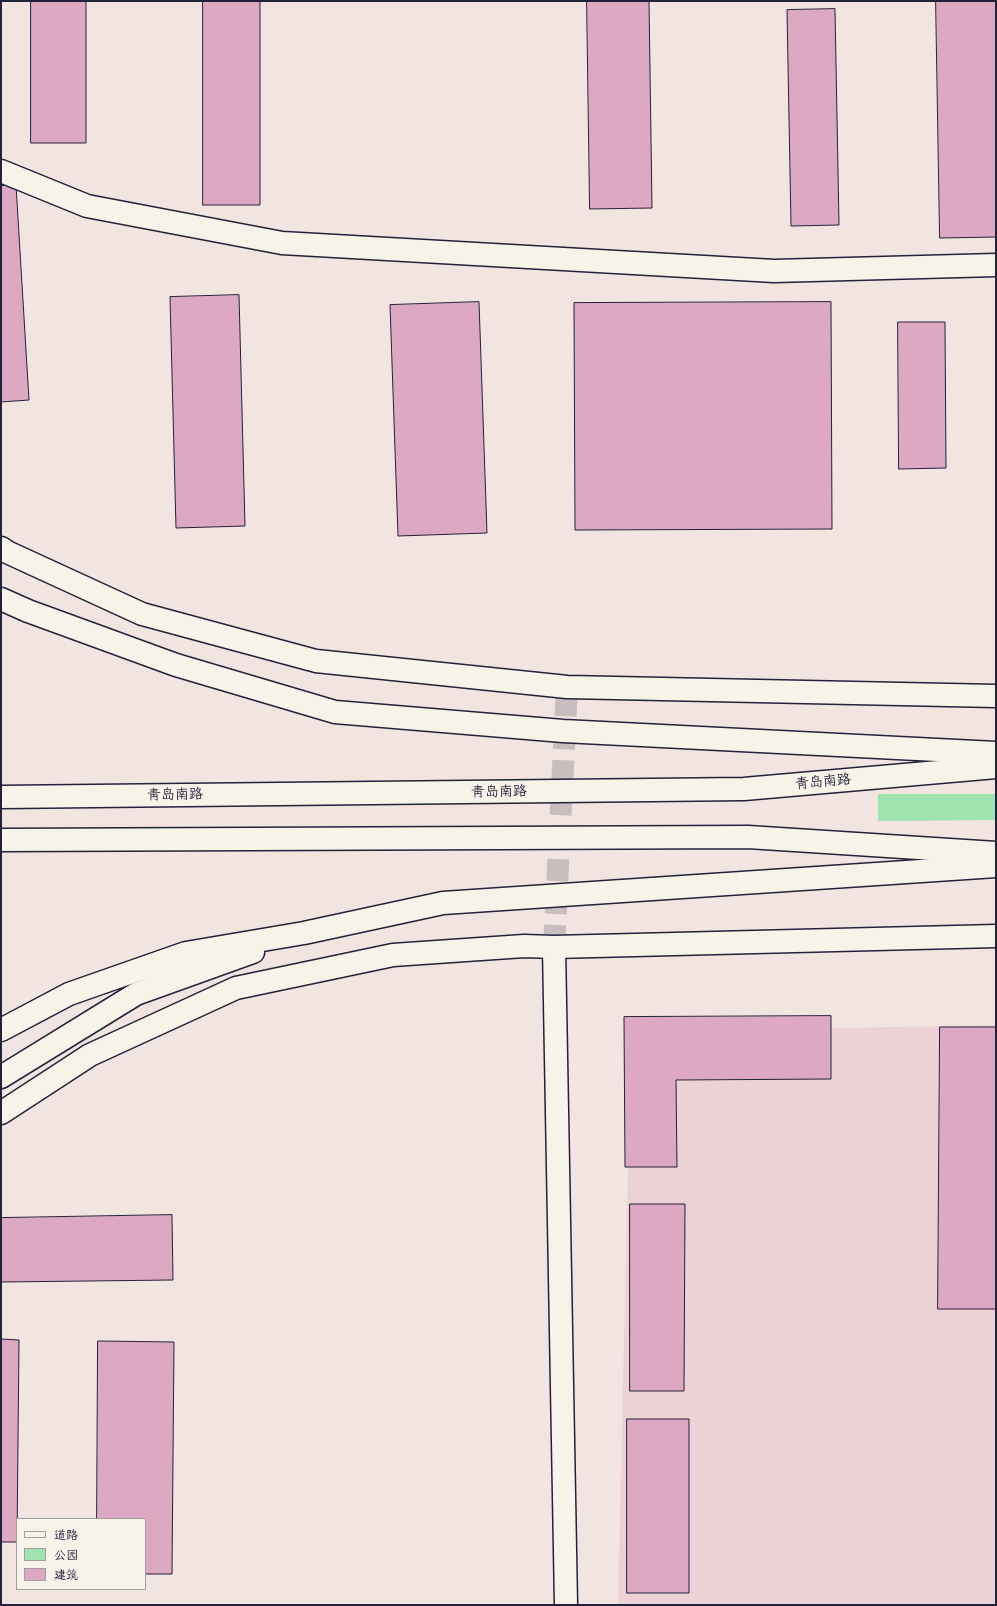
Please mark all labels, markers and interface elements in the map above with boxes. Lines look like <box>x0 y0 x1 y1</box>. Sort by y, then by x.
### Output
street label: 青岛南路 <box>794 771 852 793</box>
street label: 青岛南路 <box>471 783 527 801</box>
street label: 青岛南路 <box>147 786 203 804</box>
legend <box>16 1518 146 1590</box>
text: 道路 <box>54 1526 78 1543</box>
text: 公园 <box>54 1546 78 1563</box>
text: 建筑 <box>54 1566 78 1583</box>

